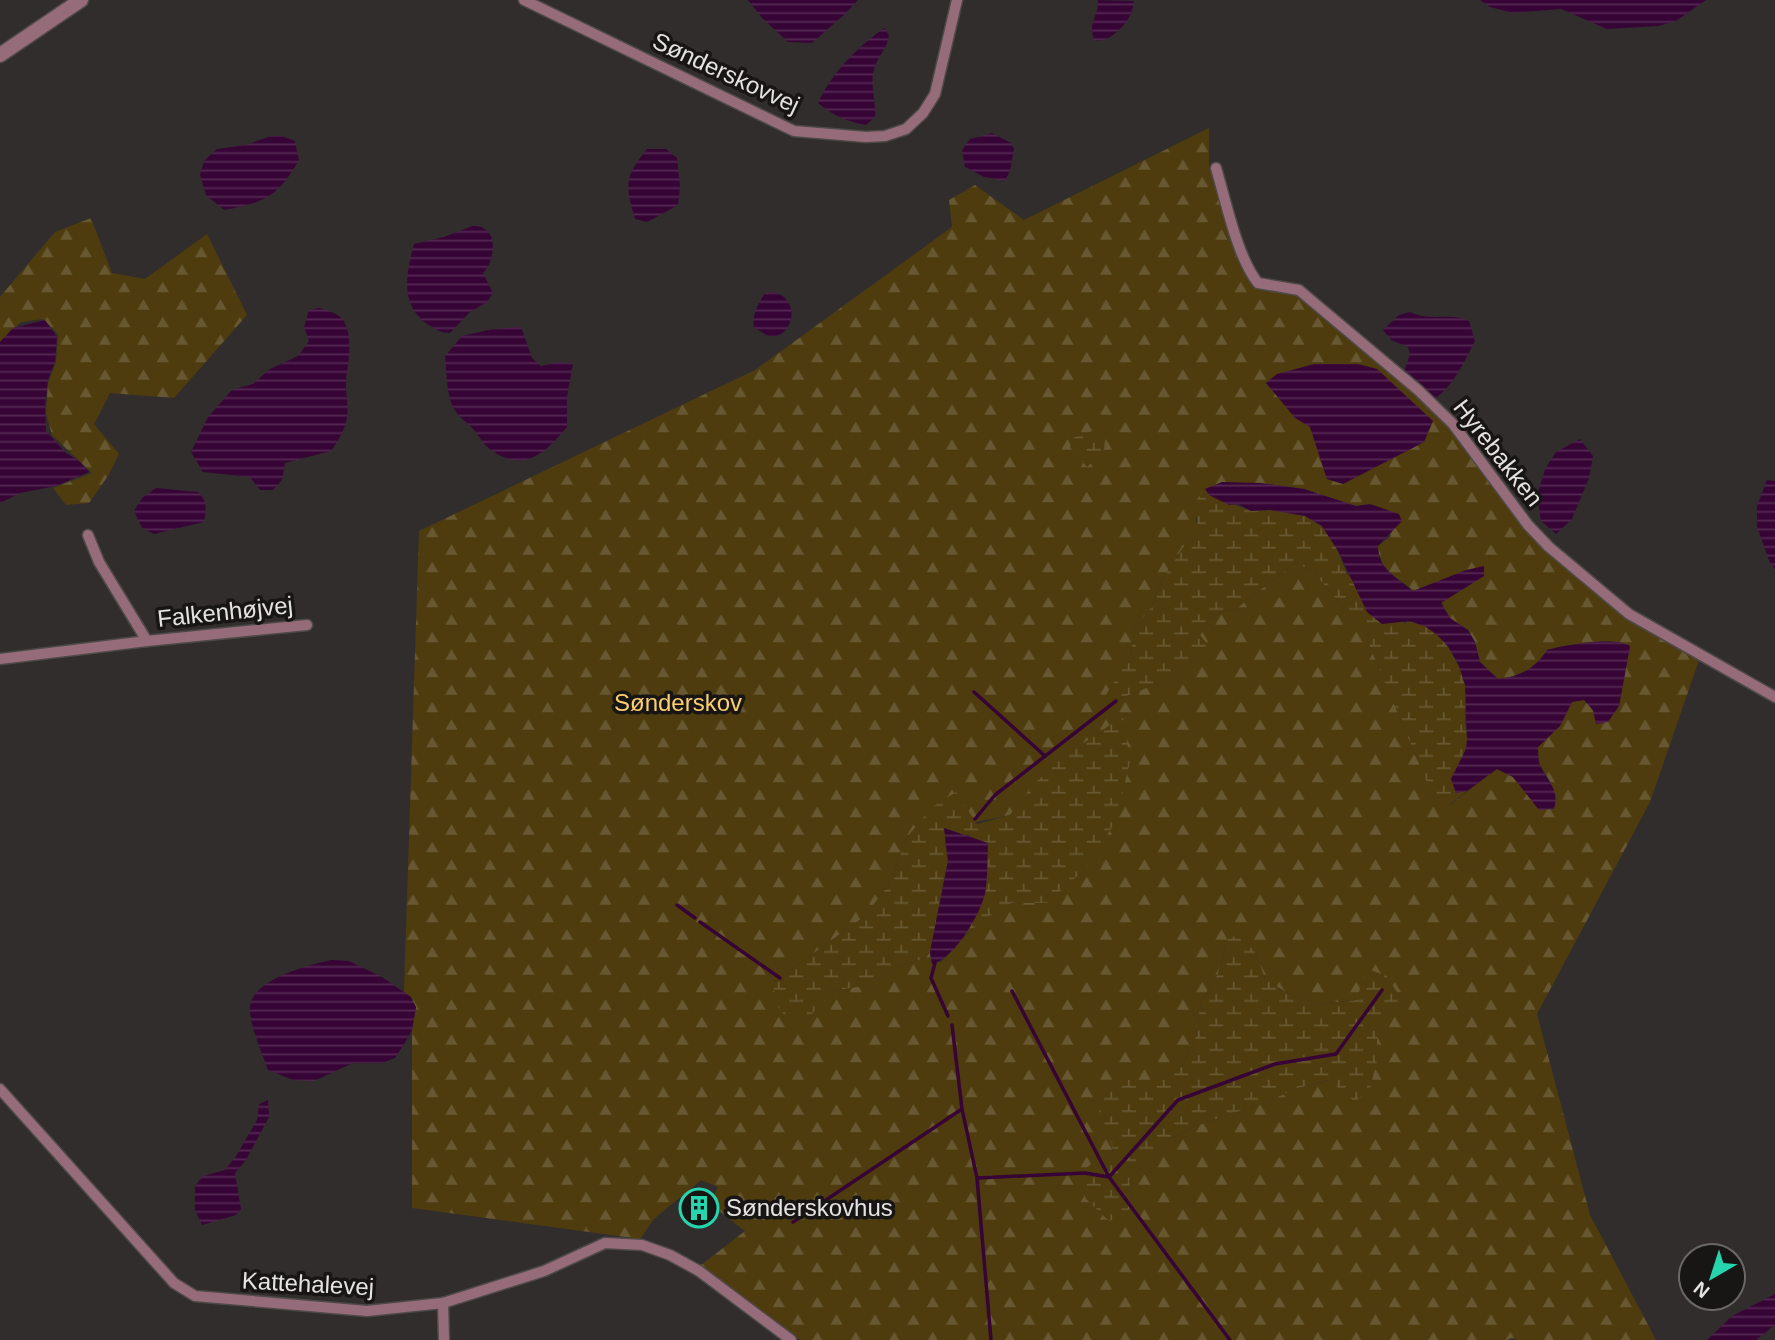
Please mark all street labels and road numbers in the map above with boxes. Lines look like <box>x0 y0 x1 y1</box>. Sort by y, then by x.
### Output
street label: Sønderskovvej <box>649 27 804 118</box>
street label: Hyrebakken <box>1448 394 1548 511</box>
street label: Falkenhøjvej <box>156 591 294 632</box>
street label: Kattehalevej <box>241 1267 375 1300</box>

